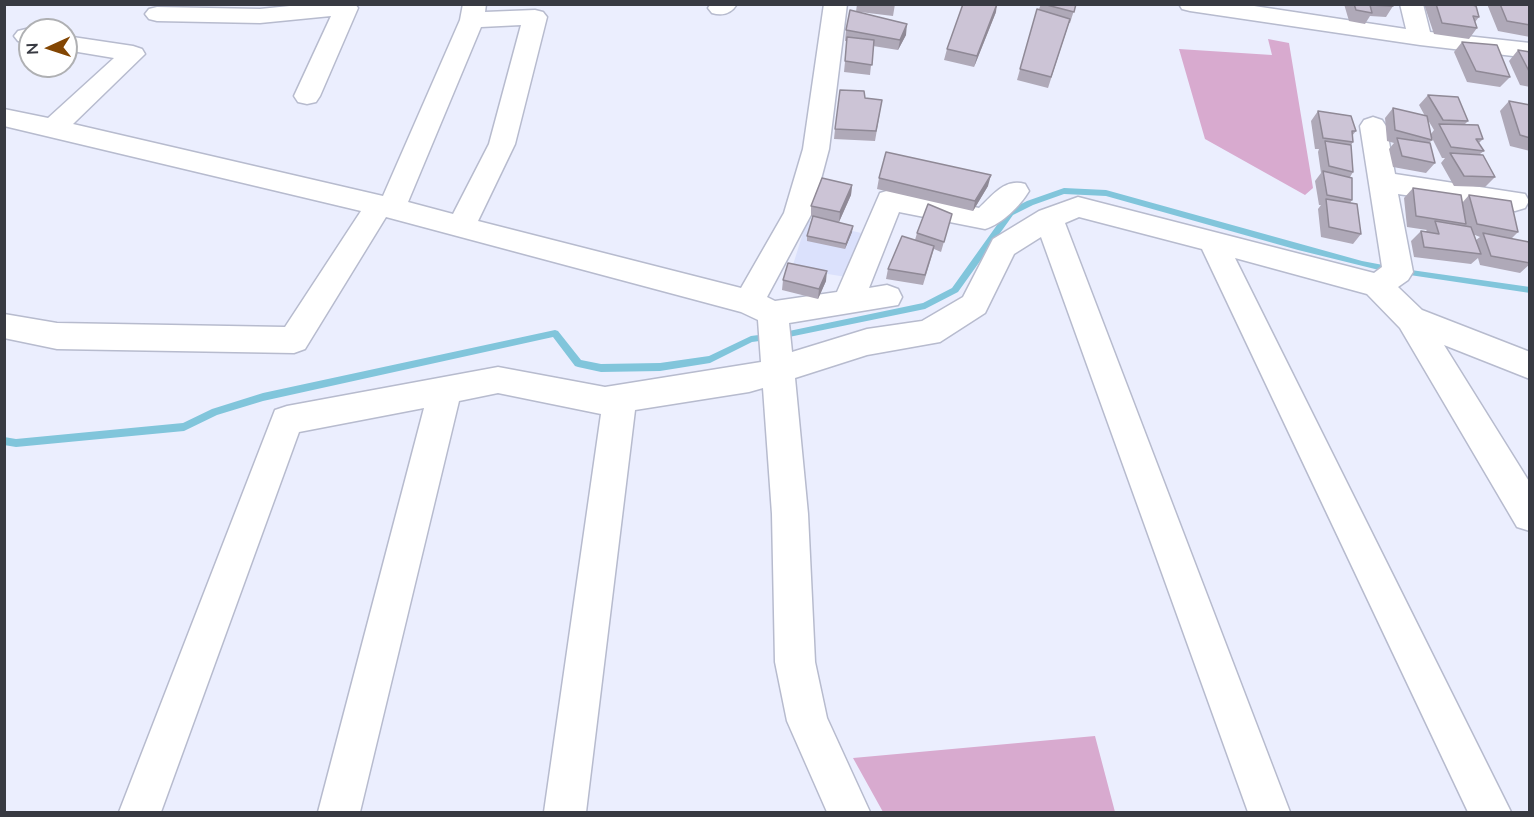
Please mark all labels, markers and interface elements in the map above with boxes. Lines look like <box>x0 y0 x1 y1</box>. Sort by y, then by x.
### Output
north arrow <box>18 18 78 78</box>
text: N <box>22 42 42 55</box>

